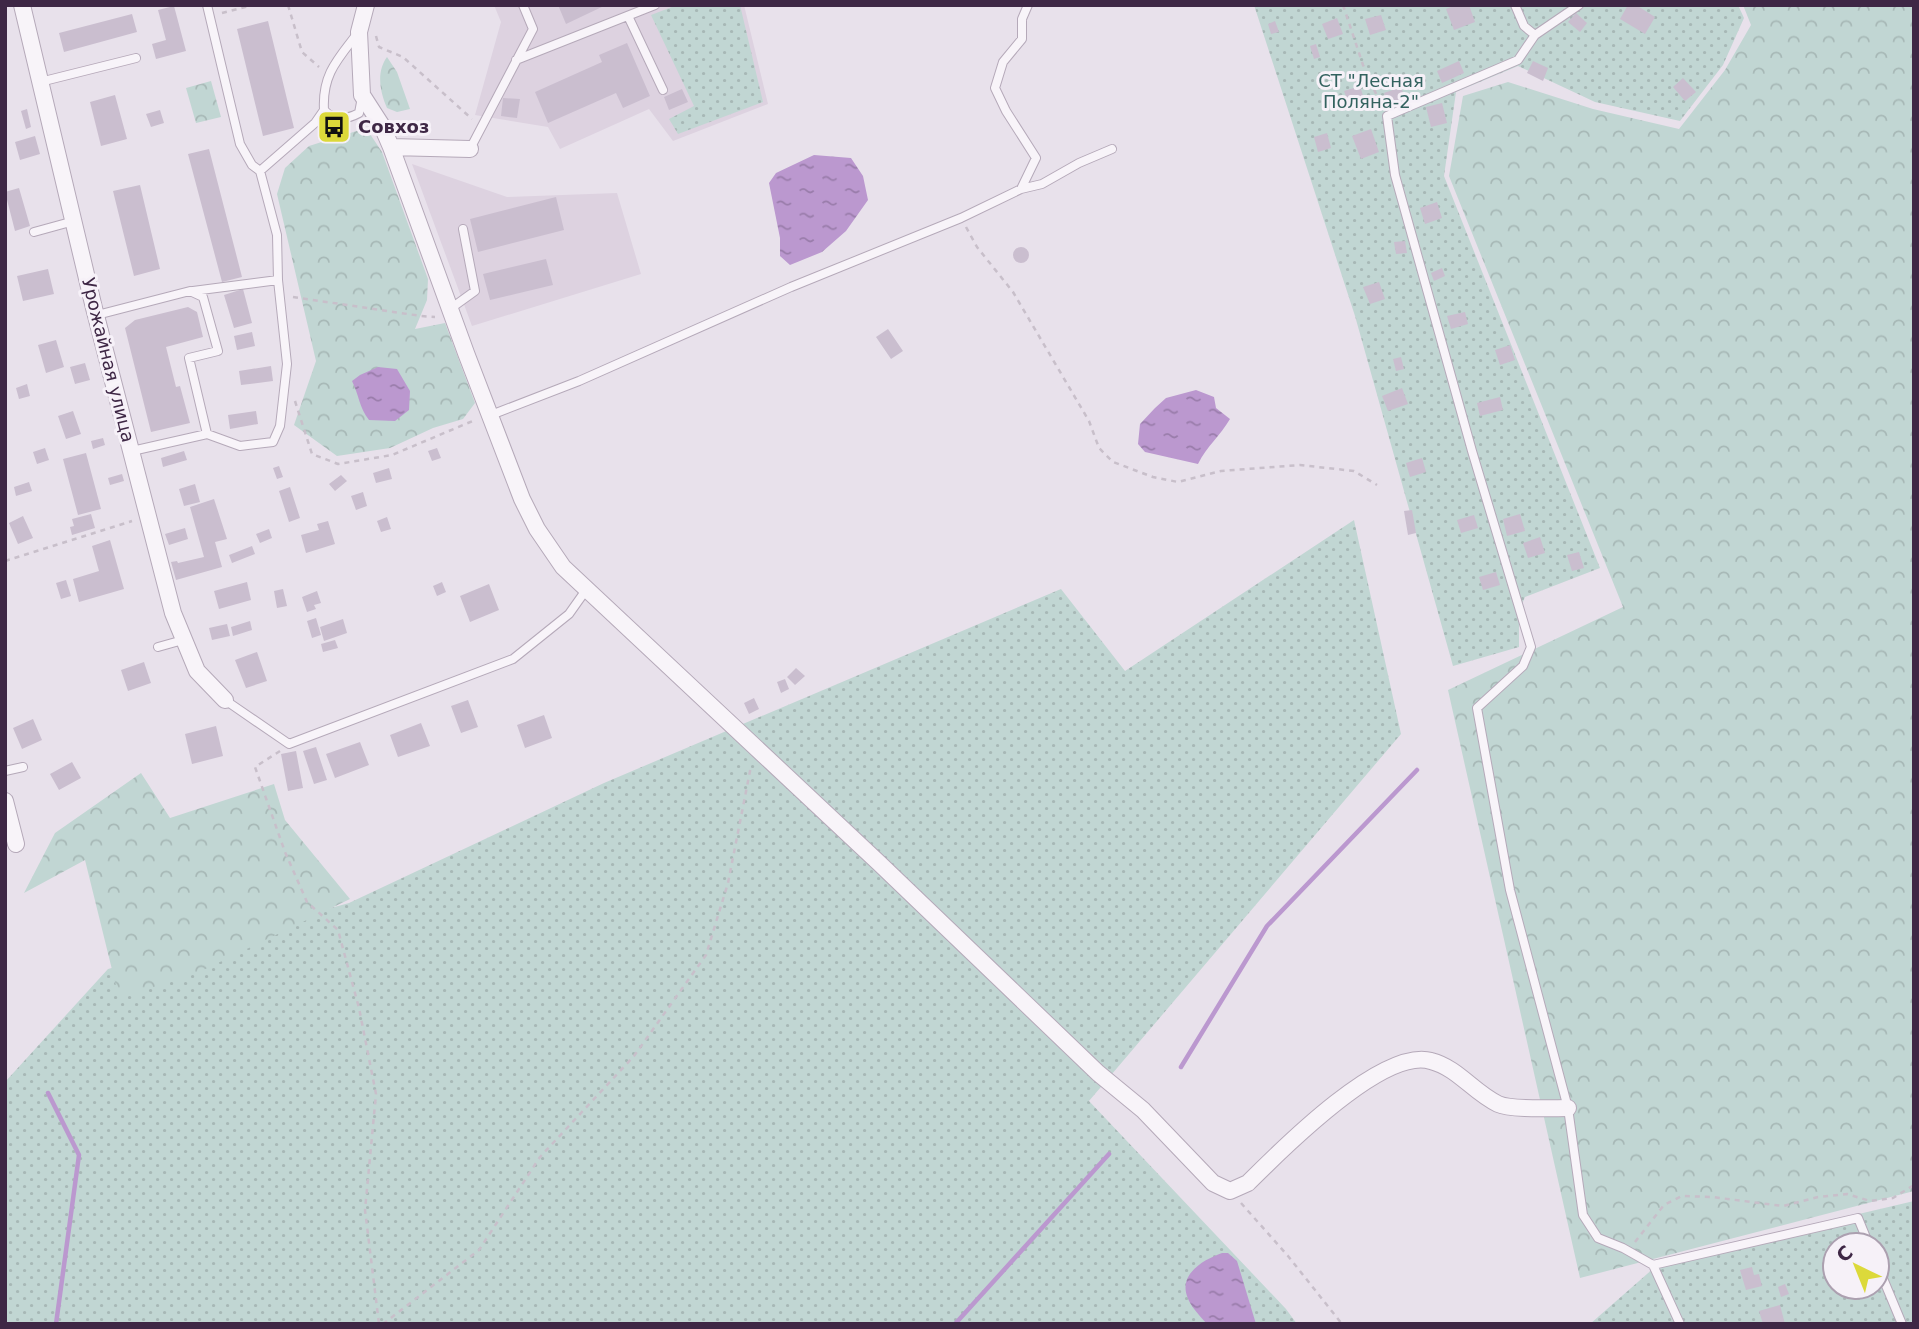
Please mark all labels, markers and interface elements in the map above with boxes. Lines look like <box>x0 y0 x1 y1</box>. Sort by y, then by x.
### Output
park label: СТ "Лесная Поляна-2" <box>1318 70 1424 112</box>
bus stop icon: Совхоз <box>315 108 353 146</box>
place label: Совхоз <box>358 116 429 137</box>
street label: Урожайная улица <box>78 275 139 444</box>
north arrow <box>1821 1231 1891 1301</box>
text: С <box>1832 1241 1857 1266</box>

